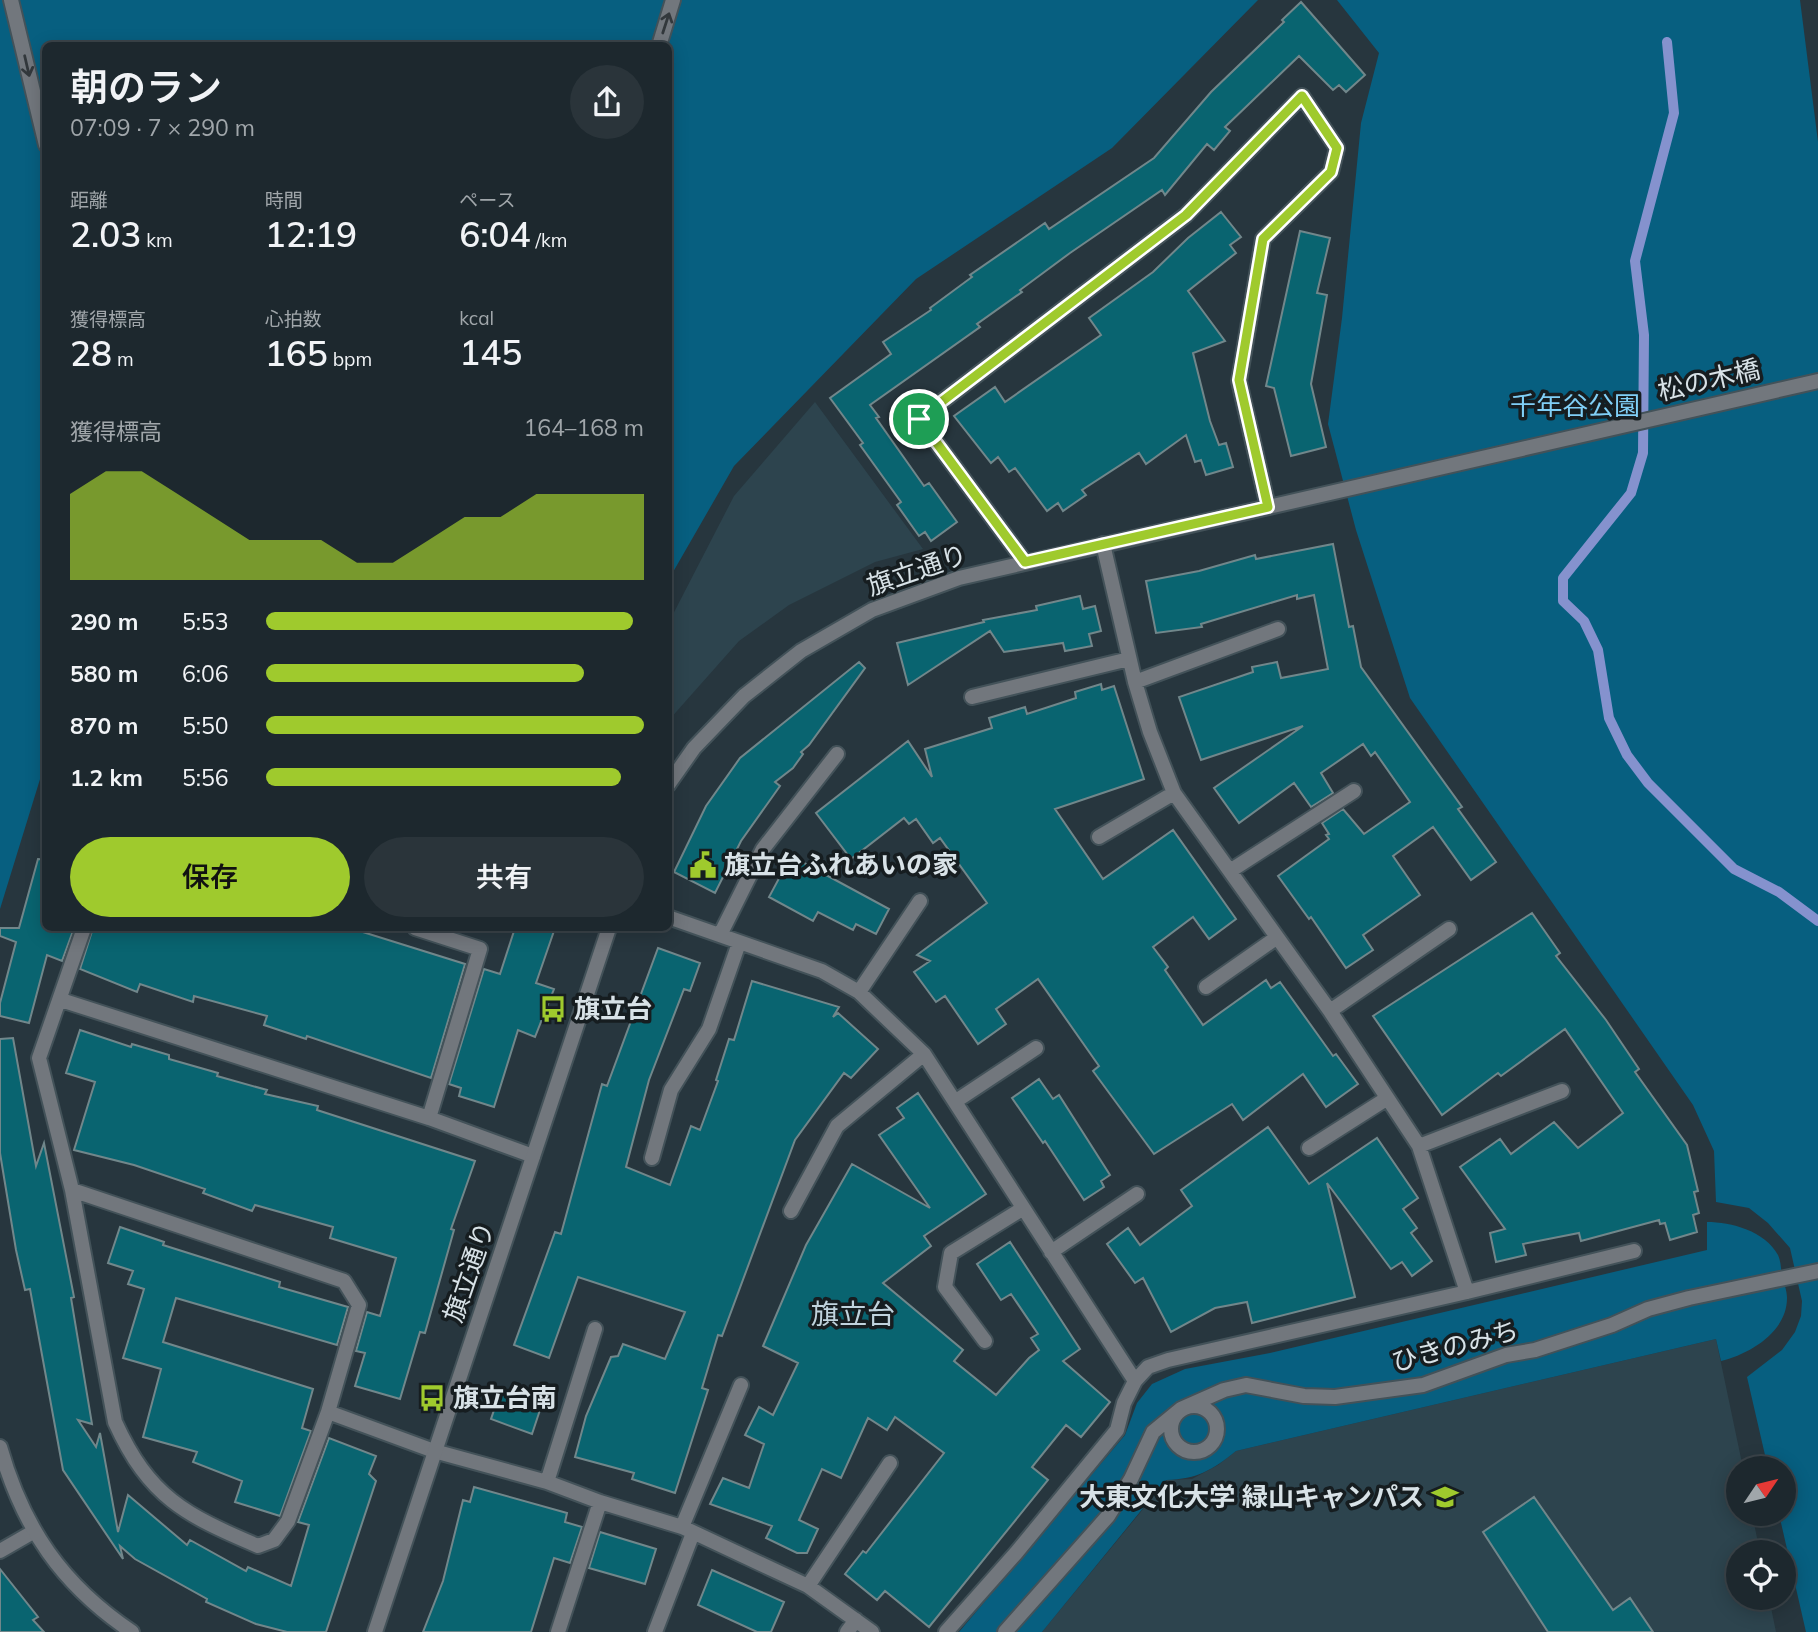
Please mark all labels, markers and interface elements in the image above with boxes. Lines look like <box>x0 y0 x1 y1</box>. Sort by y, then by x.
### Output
one-way arrow <box>661 12 673 34</box>
one-way arrow <box>21 54 35 77</box>
text: 朝のラン <box>70 63 222 111</box>
button: share <box>570 65 644 139</box>
text: 07:09 · 7 × 290 m <box>70 113 255 142</box>
text: 距離 <box>70 188 108 212</box>
text: 時間 <box>265 188 303 212</box>
text: ペース <box>459 188 515 212</box>
text: 2.03 <box>70 212 141 256</box>
text: 12:19 <box>265 212 357 256</box>
text: 6:04 <box>459 212 531 256</box>
text: km <box>141 228 173 252</box>
text: /km <box>531 228 567 252</box>
text: kcal <box>459 306 494 330</box>
text: 獲得標高 <box>70 307 146 331</box>
text: 心拍数 <box>265 307 322 331</box>
text: 145 <box>459 330 522 374</box>
text: 28 <box>70 331 112 375</box>
text: 165 <box>265 331 328 375</box>
text: m <box>112 347 134 371</box>
text: bpm <box>328 347 372 371</box>
street label: 松の木橋 <box>1655 352 1763 407</box>
pin <box>889 389 949 449</box>
park label: 千年谷公園 <box>1510 389 1640 422</box>
icon: arrive <box>900 400 938 438</box>
text: 164–168 m <box>523 413 644 442</box>
text: 獲得標高 <box>70 417 162 446</box>
street label: 旗立通り <box>862 537 971 602</box>
text: 290 m <box>70 607 138 636</box>
text: 5:53 <box>182 607 229 636</box>
text: 580 m <box>70 659 138 688</box>
text: 6:06 <box>182 659 229 688</box>
text: 870 m <box>70 711 138 740</box>
text: 5:50 <box>182 711 229 740</box>
text: 1.2 km <box>70 763 143 792</box>
text: 5:56 <box>182 763 229 792</box>
button: 保存 <box>70 837 350 917</box>
button: 共有 <box>364 837 644 917</box>
place label: 旗立台ふれあいの家 <box>724 848 958 881</box>
public building icon: 旗立台ふれあいの家 <box>688 850 718 880</box>
place label: 旗立台 <box>574 992 652 1025</box>
bus stop icon: 旗立台 <box>538 994 568 1024</box>
street label: 旗立通り <box>436 1217 501 1326</box>
district label: 旗立台 <box>811 1296 895 1331</box>
street label: ひきのみち <box>1388 1313 1522 1378</box>
place label: 旗立台南 <box>453 1381 557 1414</box>
bus stop icon: 旗立台南 <box>417 1383 447 1413</box>
north arrow <box>1726 1456 1796 1526</box>
map controls <box>1726 1456 1796 1610</box>
place label: 大東文化大学 緑山キャンパス <box>1079 1480 1424 1513</box>
school or university icon: 大東文化大学 緑山キャンパス <box>1430 1482 1460 1512</box>
button: locate <box>1726 1540 1796 1610</box>

